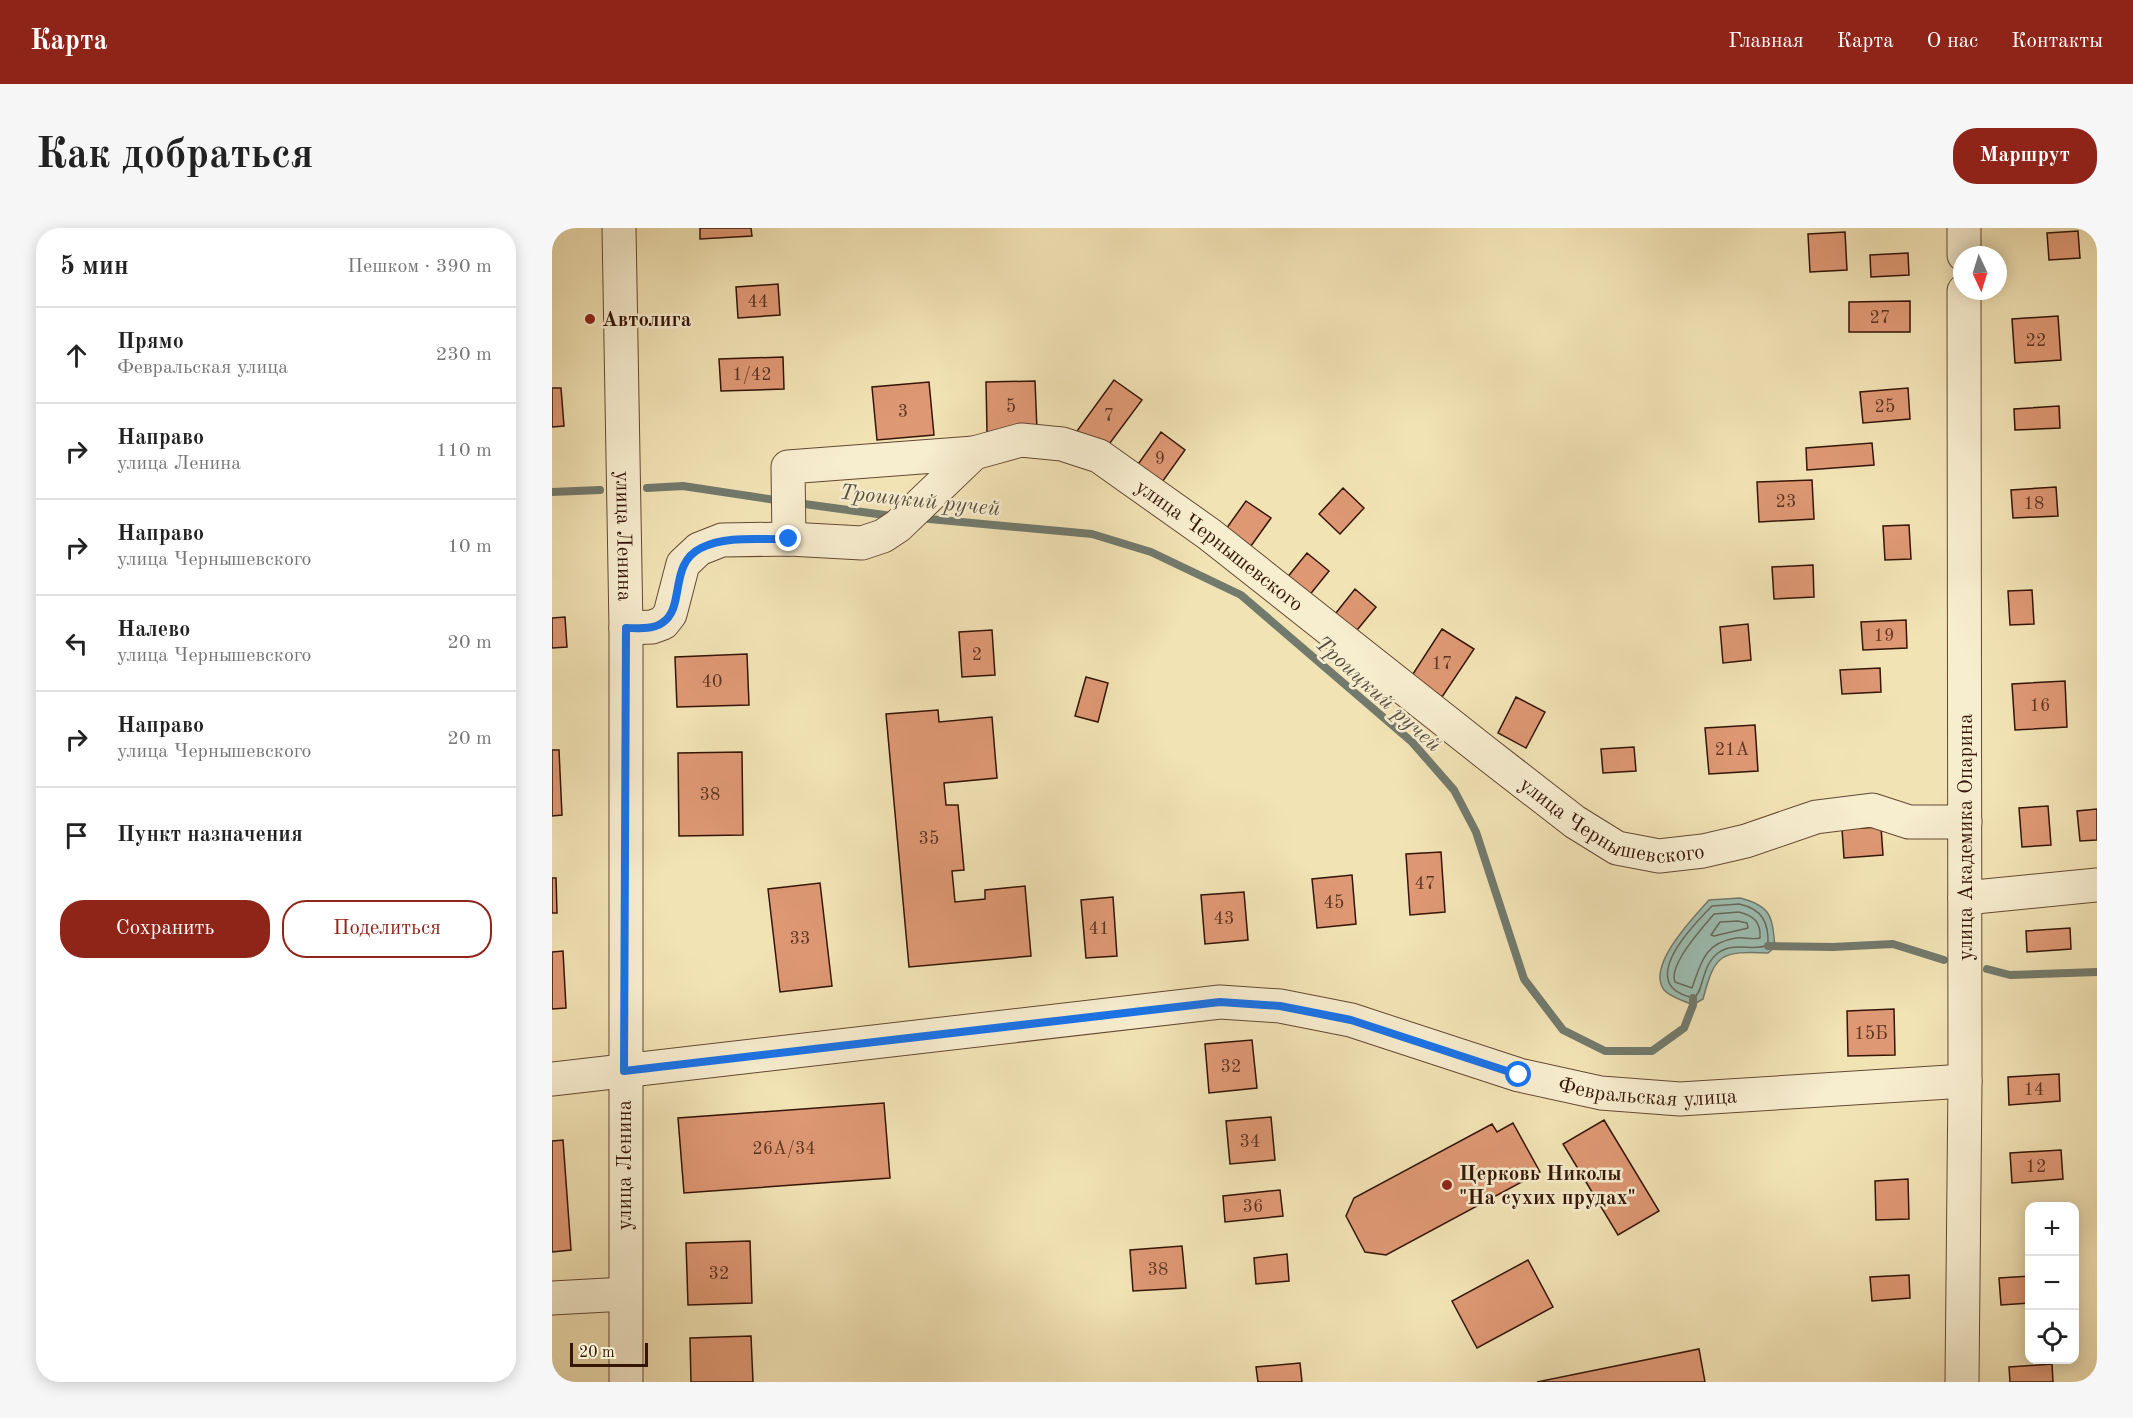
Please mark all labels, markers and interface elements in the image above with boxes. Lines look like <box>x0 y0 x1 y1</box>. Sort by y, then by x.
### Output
text: Карта <box>30 28 108 56</box>
text: Главная <box>1728 31 1804 52</box>
text: Карта <box>1837 31 1894 52</box>
text: О нас <box>1927 31 1978 52</box>
text: Контакты <box>2011 31 2103 52</box>
button: Маршрут <box>1953 128 2097 184</box>
text: Как добраться <box>36 135 313 177</box>
north arrow <box>1953 246 2007 300</box>
text: 5 мин <box>60 254 129 280</box>
text: Пешком · 390 m <box>347 257 492 277</box>
house number: 44 <box>748 293 768 311</box>
house number: 27 <box>1870 309 1890 327</box>
place label: Автолига <box>602 310 692 331</box>
marker: Автолига <box>583 312 597 326</box>
text: Прямо <box>117 331 184 353</box>
house number: 22 <box>2026 332 2046 350</box>
icon: ahead <box>60 339 93 372</box>
text: 230 m <box>436 345 492 365</box>
text: Февральская улица <box>117 358 288 378</box>
house number: 1/42 <box>732 366 772 384</box>
house number: 5 <box>1006 398 1016 416</box>
house number: 25 <box>1875 398 1895 416</box>
house number: 3 <box>898 403 908 421</box>
house number: 7 <box>1104 407 1114 425</box>
text: Направо <box>117 427 204 449</box>
icon: right <box>60 435 93 468</box>
text: 110 m <box>436 441 492 461</box>
house number: 9 <box>1155 450 1165 468</box>
text: улица Ленина <box>117 454 241 474</box>
street label: улица Ленина <box>611 471 635 601</box>
street label: улица Чернышевского <box>1131 476 1307 616</box>
water label: Троицкий ручей <box>838 482 1002 520</box>
house number: 23 <box>1776 493 1796 511</box>
house number: 18 <box>2024 495 2044 513</box>
text: Направо <box>117 523 204 545</box>
route end <box>775 525 801 551</box>
icon: right <box>60 531 93 564</box>
text: 10 m <box>447 537 492 557</box>
text: улица Чернышевского <box>117 550 311 570</box>
text: Налево <box>117 619 190 641</box>
icon: left <box>60 627 93 660</box>
house number: 19 <box>1874 627 1894 645</box>
water label: Троицкий ручей <box>1310 632 1445 757</box>
text: 20 m <box>447 633 492 653</box>
text: улица Чернышевского <box>117 646 311 666</box>
house number: 2 <box>972 646 982 664</box>
house number: 17 <box>1432 655 1452 673</box>
house number: 40 <box>702 673 722 691</box>
house number: 16 <box>2030 697 2050 715</box>
street label: улица Академика Опарина <box>1956 713 1977 961</box>
text: Направо <box>117 715 204 737</box>
icon: right <box>60 723 93 756</box>
text: 20 m <box>447 729 492 749</box>
house number: 21А <box>1715 741 1750 759</box>
text: улица Чернышевского <box>117 742 311 762</box>
street label: улица Чернышевского <box>1515 774 1706 868</box>
house number: 38 <box>700 786 720 804</box>
icon: arrive <box>60 819 93 852</box>
text: Пункт назначения <box>117 824 303 846</box>
house number: 35 <box>919 830 939 848</box>
house number: 47 <box>1415 875 1435 893</box>
house number: 45 <box>1324 894 1344 912</box>
button: Сохранить <box>60 900 270 958</box>
button: Поделиться <box>282 900 492 958</box>
house number: 43 <box>1214 910 1234 928</box>
house number: 41 <box>1089 920 1109 938</box>
house number: 33 <box>790 930 810 948</box>
house number: 15Б <box>1854 1025 1888 1043</box>
house number: 32 <box>1221 1058 1241 1076</box>
route start <box>1505 1061 1531 1087</box>
street label: Февральская улица <box>1556 1075 1738 1111</box>
house number: 14 <box>2024 1081 2044 1099</box>
street label: улица Ленина <box>615 1100 636 1230</box>
house number: 34 <box>1240 1133 1260 1151</box>
house number: 26А/34 <box>752 1140 816 1158</box>
house number: 12 <box>2026 1158 2046 1176</box>
place label: Церковь Николы "На сухих прудах" <box>1459 1164 1636 1209</box>
marker: Церковь Николы "На сухих прудах" <box>1440 1178 1454 1192</box>
house number: 36 <box>1243 1198 1263 1216</box>
map controls <box>2025 1202 2079 1364</box>
button: + <box>2025 1202 2079 1256</box>
button: − <box>2025 1256 2079 1310</box>
house number: 38 <box>1148 1261 1168 1279</box>
house number: 32 <box>709 1265 729 1283</box>
button: locate <box>2025 1310 2079 1364</box>
scale bar <box>570 1340 648 1368</box>
text: 20 m <box>579 1345 615 1361</box>

